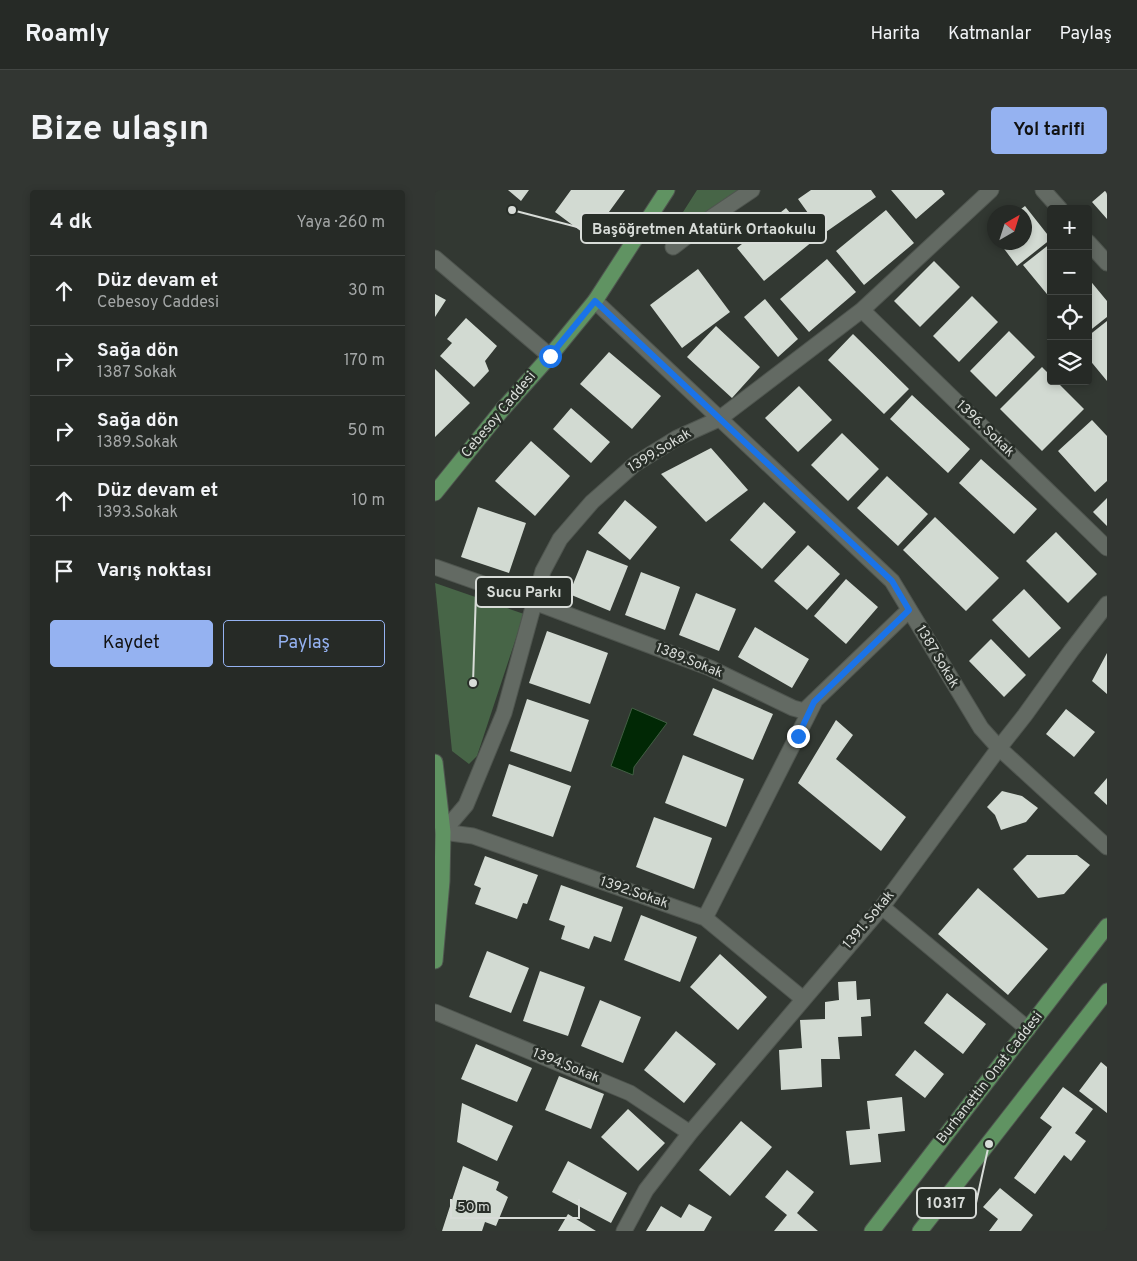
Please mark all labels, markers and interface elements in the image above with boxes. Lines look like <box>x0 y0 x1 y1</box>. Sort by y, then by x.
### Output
text: Roamly <box>25 20 110 50</box>
text: Harita <box>871 23 920 46</box>
text: Katmanlar <box>948 23 1031 46</box>
text: Paylaş <box>1059 23 1112 46</box>
button: Yol tarifi <box>991 107 1107 154</box>
text: Bize ulaşın <box>30 108 209 152</box>
north arrow <box>987 205 1032 250</box>
map controls <box>1047 205 1092 385</box>
button: + <box>1047 205 1092 250</box>
text: 4 dk <box>50 209 93 236</box>
text: Yaya · 260 m <box>296 213 385 233</box>
callout: Başöğretmen Atatürk Ortaokulu <box>581 213 826 243</box>
text: Başöğretmen Atatürk Ortaokulu <box>592 221 816 240</box>
button: − <box>1047 250 1092 295</box>
text: Düz devam et <box>97 269 218 293</box>
icon: ahead <box>50 277 78 305</box>
text: 30 m <box>348 281 385 301</box>
text: Cebesoy Caddesi <box>97 293 219 313</box>
button: locate <box>1047 295 1092 340</box>
text: Sağa dön <box>97 339 179 363</box>
button: layers <box>1047 340 1092 385</box>
route start <box>539 345 562 368</box>
icon: right <box>50 347 78 375</box>
text: 170 m <box>344 351 385 371</box>
text: 1387 Sokak <box>97 363 177 383</box>
street label: Cebesoy Caddesi <box>458 369 540 461</box>
street label: 1396. Sokak <box>952 397 1018 461</box>
text: Sağa dön <box>97 409 179 433</box>
icon: right <box>50 417 78 445</box>
text: 50 m <box>348 421 385 441</box>
street label: 1399.Sokak <box>625 425 695 477</box>
text: 1389.Sokak <box>97 433 178 453</box>
text: Düz devam et <box>97 479 218 503</box>
icon: ahead <box>50 487 78 515</box>
text: 10 m <box>351 491 385 511</box>
text: 1393.Sokak <box>97 503 178 523</box>
icon: arrive <box>50 557 78 585</box>
text: Varış noktası <box>97 559 212 583</box>
callout: Sucu Parkı <box>476 577 572 607</box>
text: Sucu Parkı <box>486 584 562 603</box>
button: Kaydet <box>50 620 213 667</box>
button: Paylaş <box>223 620 385 667</box>
street label: 1387 Sokak <box>912 623 962 691</box>
street label: 1389.Sokak <box>653 640 725 682</box>
route end <box>787 725 810 748</box>
street label: 1392.Sokak <box>598 873 670 913</box>
street label: 1391. Sokak <box>840 887 898 953</box>
street label: Burhanettin Onat Caddesi <box>933 1009 1047 1147</box>
street label: 1394.Sokak <box>530 1045 602 1087</box>
callout: 10317 <box>917 1188 976 1218</box>
text: 10317 <box>927 1195 965 1214</box>
scale bar <box>450 1196 580 1219</box>
text: 50 m <box>457 1199 490 1216</box>

